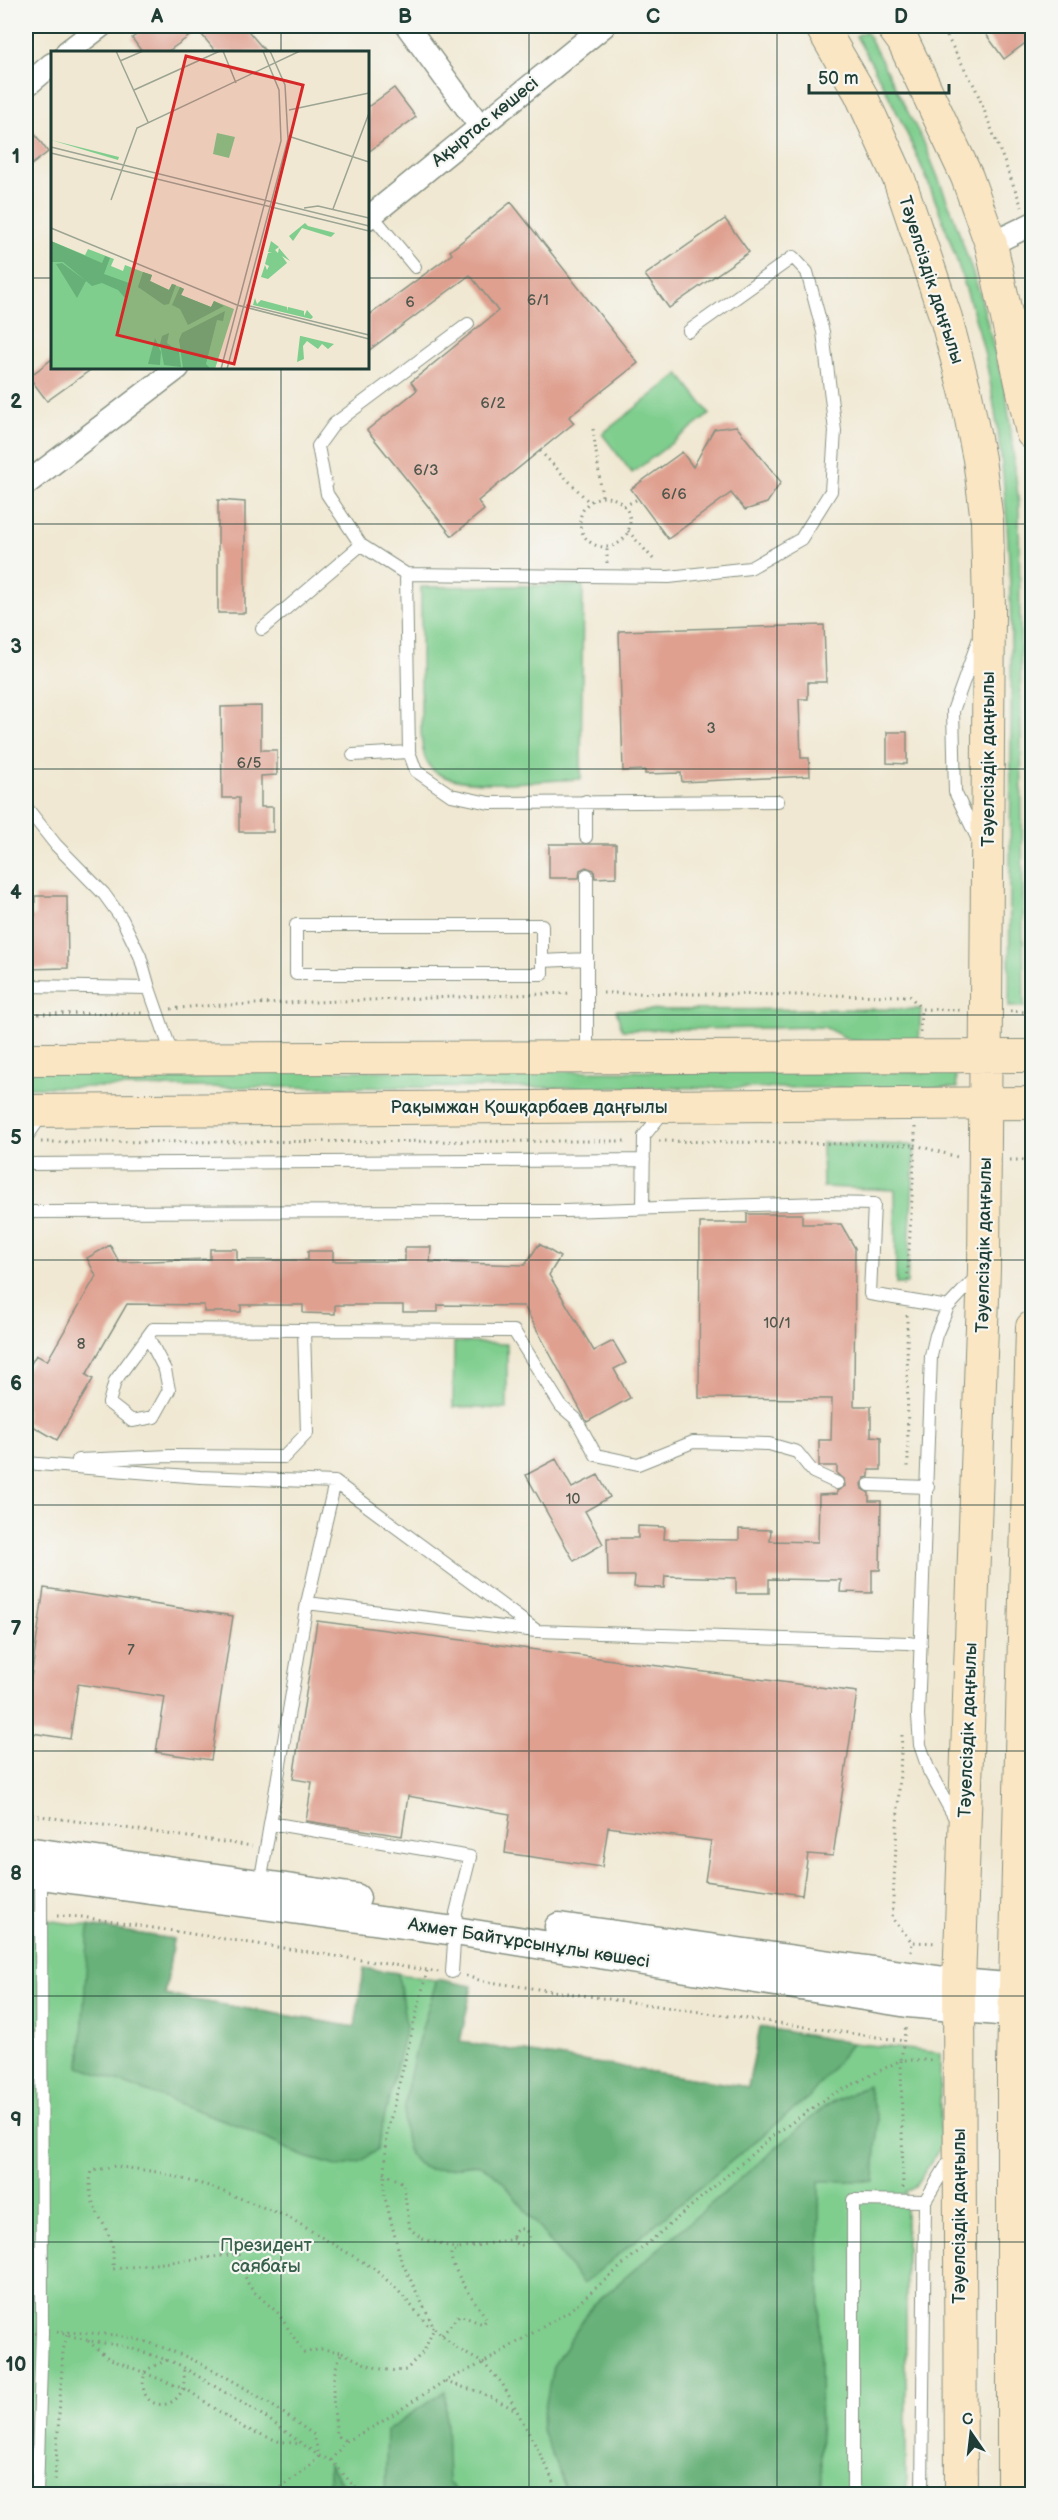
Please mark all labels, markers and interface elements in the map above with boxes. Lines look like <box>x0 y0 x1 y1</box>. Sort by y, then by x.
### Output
text: A <box>150 5 164 29</box>
text: B <box>398 5 412 29</box>
text: C <box>646 5 660 29</box>
text: D <box>894 5 908 29</box>
inset map <box>51 51 369 369</box>
scale bar <box>809 57 948 95</box>
text: 50 m <box>818 68 859 89</box>
street label: Ақыртас көшесі <box>427 72 543 172</box>
text: 1 <box>12 145 20 169</box>
street label: Тәуелсіздік даңғылы <box>894 193 968 367</box>
house number: 6/1 <box>527 291 549 310</box>
house number: 6 <box>405 293 415 312</box>
text: 2 <box>10 390 22 414</box>
house number: 6/2 <box>481 394 506 413</box>
house number: 6/3 <box>413 461 439 480</box>
house number: 6/6 <box>661 485 687 504</box>
text: 3 <box>10 635 22 659</box>
street label: Тәуелсіздік даңғылы <box>978 671 999 847</box>
house number: 3 <box>706 719 716 738</box>
house number: 6/5 <box>237 754 261 773</box>
text: 4 <box>10 881 22 905</box>
street label: Рақымжан Қошқарбаев даңғылы <box>390 1097 668 1118</box>
text: 5 <box>10 1126 22 1150</box>
street label: Тәуелсіздік даңғылы <box>972 1157 996 1333</box>
house number: 10/1 <box>763 1314 791 1333</box>
house number: 8 <box>77 1335 86 1354</box>
text: 6 <box>10 1372 22 1396</box>
house number: 10 <box>566 1490 580 1509</box>
text: 7 <box>10 1617 22 1641</box>
house number: 7 <box>127 1641 135 1660</box>
street label: Тәуелсіздік даңғылы <box>954 1642 982 1818</box>
text: 8 <box>10 1862 22 1886</box>
street label: Ахмет Байтұрсынұлы көшесі <box>406 1913 651 1972</box>
text: 9 <box>10 2108 22 2132</box>
street label: Тәуелсіздік даңғылы <box>949 2128 970 2304</box>
park label: Президент саябағы <box>220 2235 313 2277</box>
text: 10 <box>6 2353 26 2377</box>
north arrow <box>941 2403 1001 2463</box>
text: С <box>960 2409 975 2430</box>

